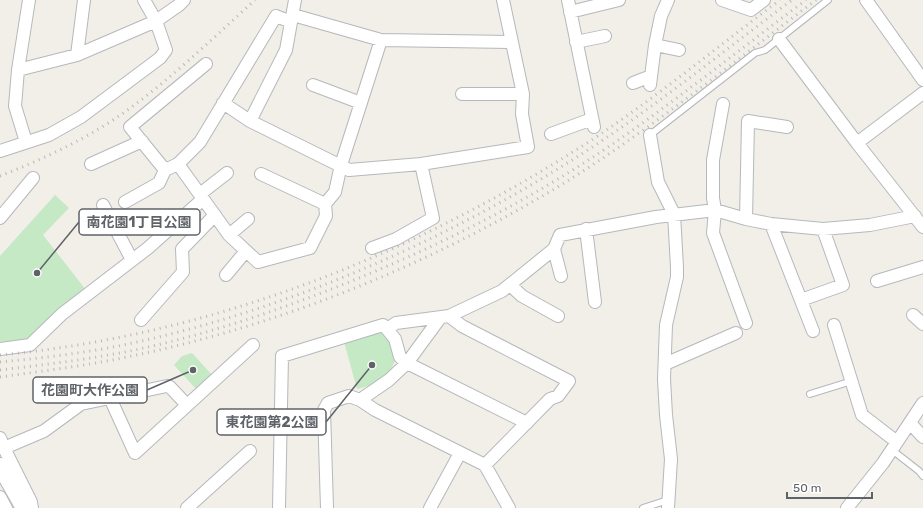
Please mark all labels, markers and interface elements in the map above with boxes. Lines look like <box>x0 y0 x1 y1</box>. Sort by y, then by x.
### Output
callout: 南花園1丁目公園 <box>79 209 200 235</box>
text: 南花園1丁目公園 <box>87 214 191 231</box>
callout: 花園町大作公園 <box>33 377 147 403</box>
text: 花園町大作公園 <box>41 382 139 399</box>
callout: 東花園第2公園 <box>217 409 326 435</box>
text: 東花園第2公園 <box>225 414 319 431</box>
scale bar <box>787 474 872 500</box>
text: 50 m <box>793 481 821 495</box>

